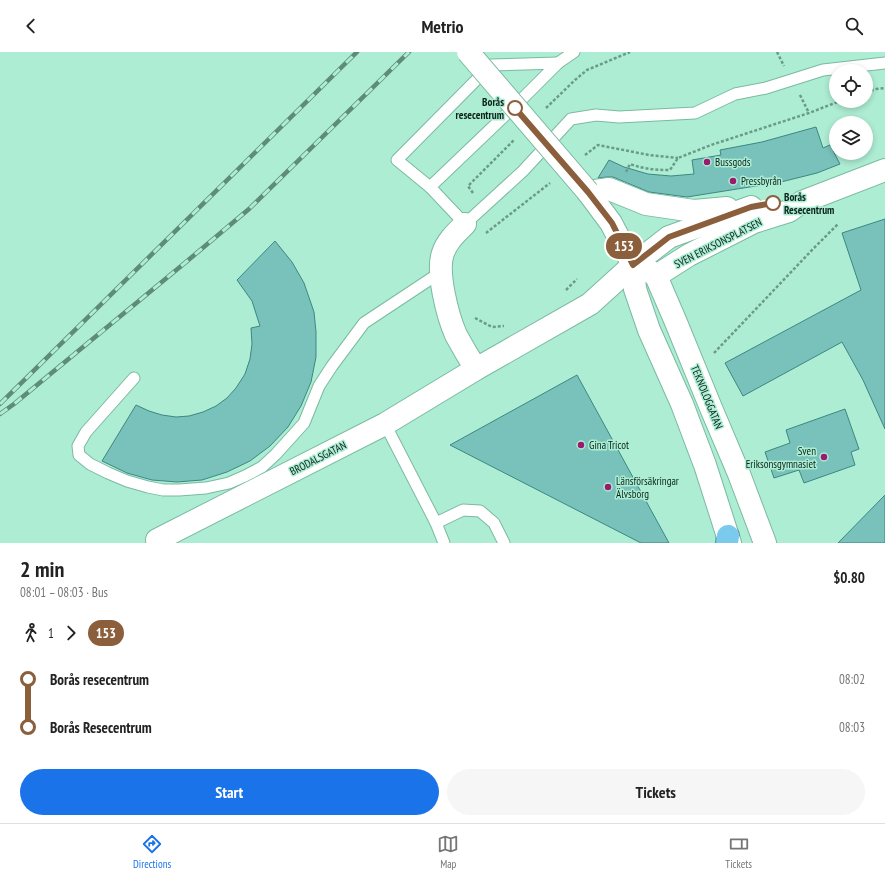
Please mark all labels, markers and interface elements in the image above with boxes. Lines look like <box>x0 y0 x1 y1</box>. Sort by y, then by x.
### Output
icon: back <box>20 15 42 37</box>
text: Metrio <box>421 15 464 38</box>
icon: search <box>843 15 865 37</box>
map controls <box>829 64 873 160</box>
button: locate <box>829 64 873 108</box>
place label: Borås resecentrum <box>456 95 504 122</box>
marker: Borås resecentrum <box>507 100 523 116</box>
button: layers <box>829 116 873 160</box>
place label: Bussgods <box>715 155 751 169</box>
marker: Bussgods <box>702 157 712 167</box>
place label: Pressbyrån <box>741 174 782 188</box>
marker: Pressbyrån <box>728 176 738 186</box>
place label: Borås Resecentrum <box>784 190 834 217</box>
marker: Borås Resecentrum <box>765 195 781 211</box>
street label: SVEN ERIKSONSPLATSEN <box>672 215 764 271</box>
line badge: 153 <box>601 233 647 259</box>
text: 153 <box>614 237 634 255</box>
street label: TEKNOLOGGATAN <box>688 363 726 431</box>
street label: BRODALSGATAN <box>287 438 349 478</box>
place label: Gina Tricot <box>589 438 629 452</box>
marker: Gina Tricot <box>576 440 586 450</box>
place label: Sven Eriksonsgymnasiet <box>746 444 816 471</box>
marker: Sven Eriksonsgymnasiet <box>819 452 829 462</box>
place label: Länsförsäkringar Älvsborg <box>616 474 679 501</box>
marker: Länsförsäkringar Älvsborg <box>603 482 613 492</box>
text: 2 min <box>20 555 64 583</box>
text: $0.80 <box>833 568 865 587</box>
text: 08:01 – 08:03 · Bus <box>20 584 108 601</box>
icon: walk <box>20 622 42 644</box>
icon: forward <box>60 622 82 644</box>
text: 153 <box>96 624 116 642</box>
text: 1 <box>48 625 54 642</box>
text: Borås resecentrum <box>50 670 149 689</box>
text: 08:02 <box>839 671 865 688</box>
text: Borås Resecentrum <box>50 718 152 737</box>
text: 08:03 <box>839 719 865 736</box>
button: Start <box>20 769 439 815</box>
button: Tickets <box>447 769 865 815</box>
tab: Directions <box>133 833 171 871</box>
tab: Map <box>437 833 459 871</box>
tab: Tickets <box>725 833 752 871</box>

